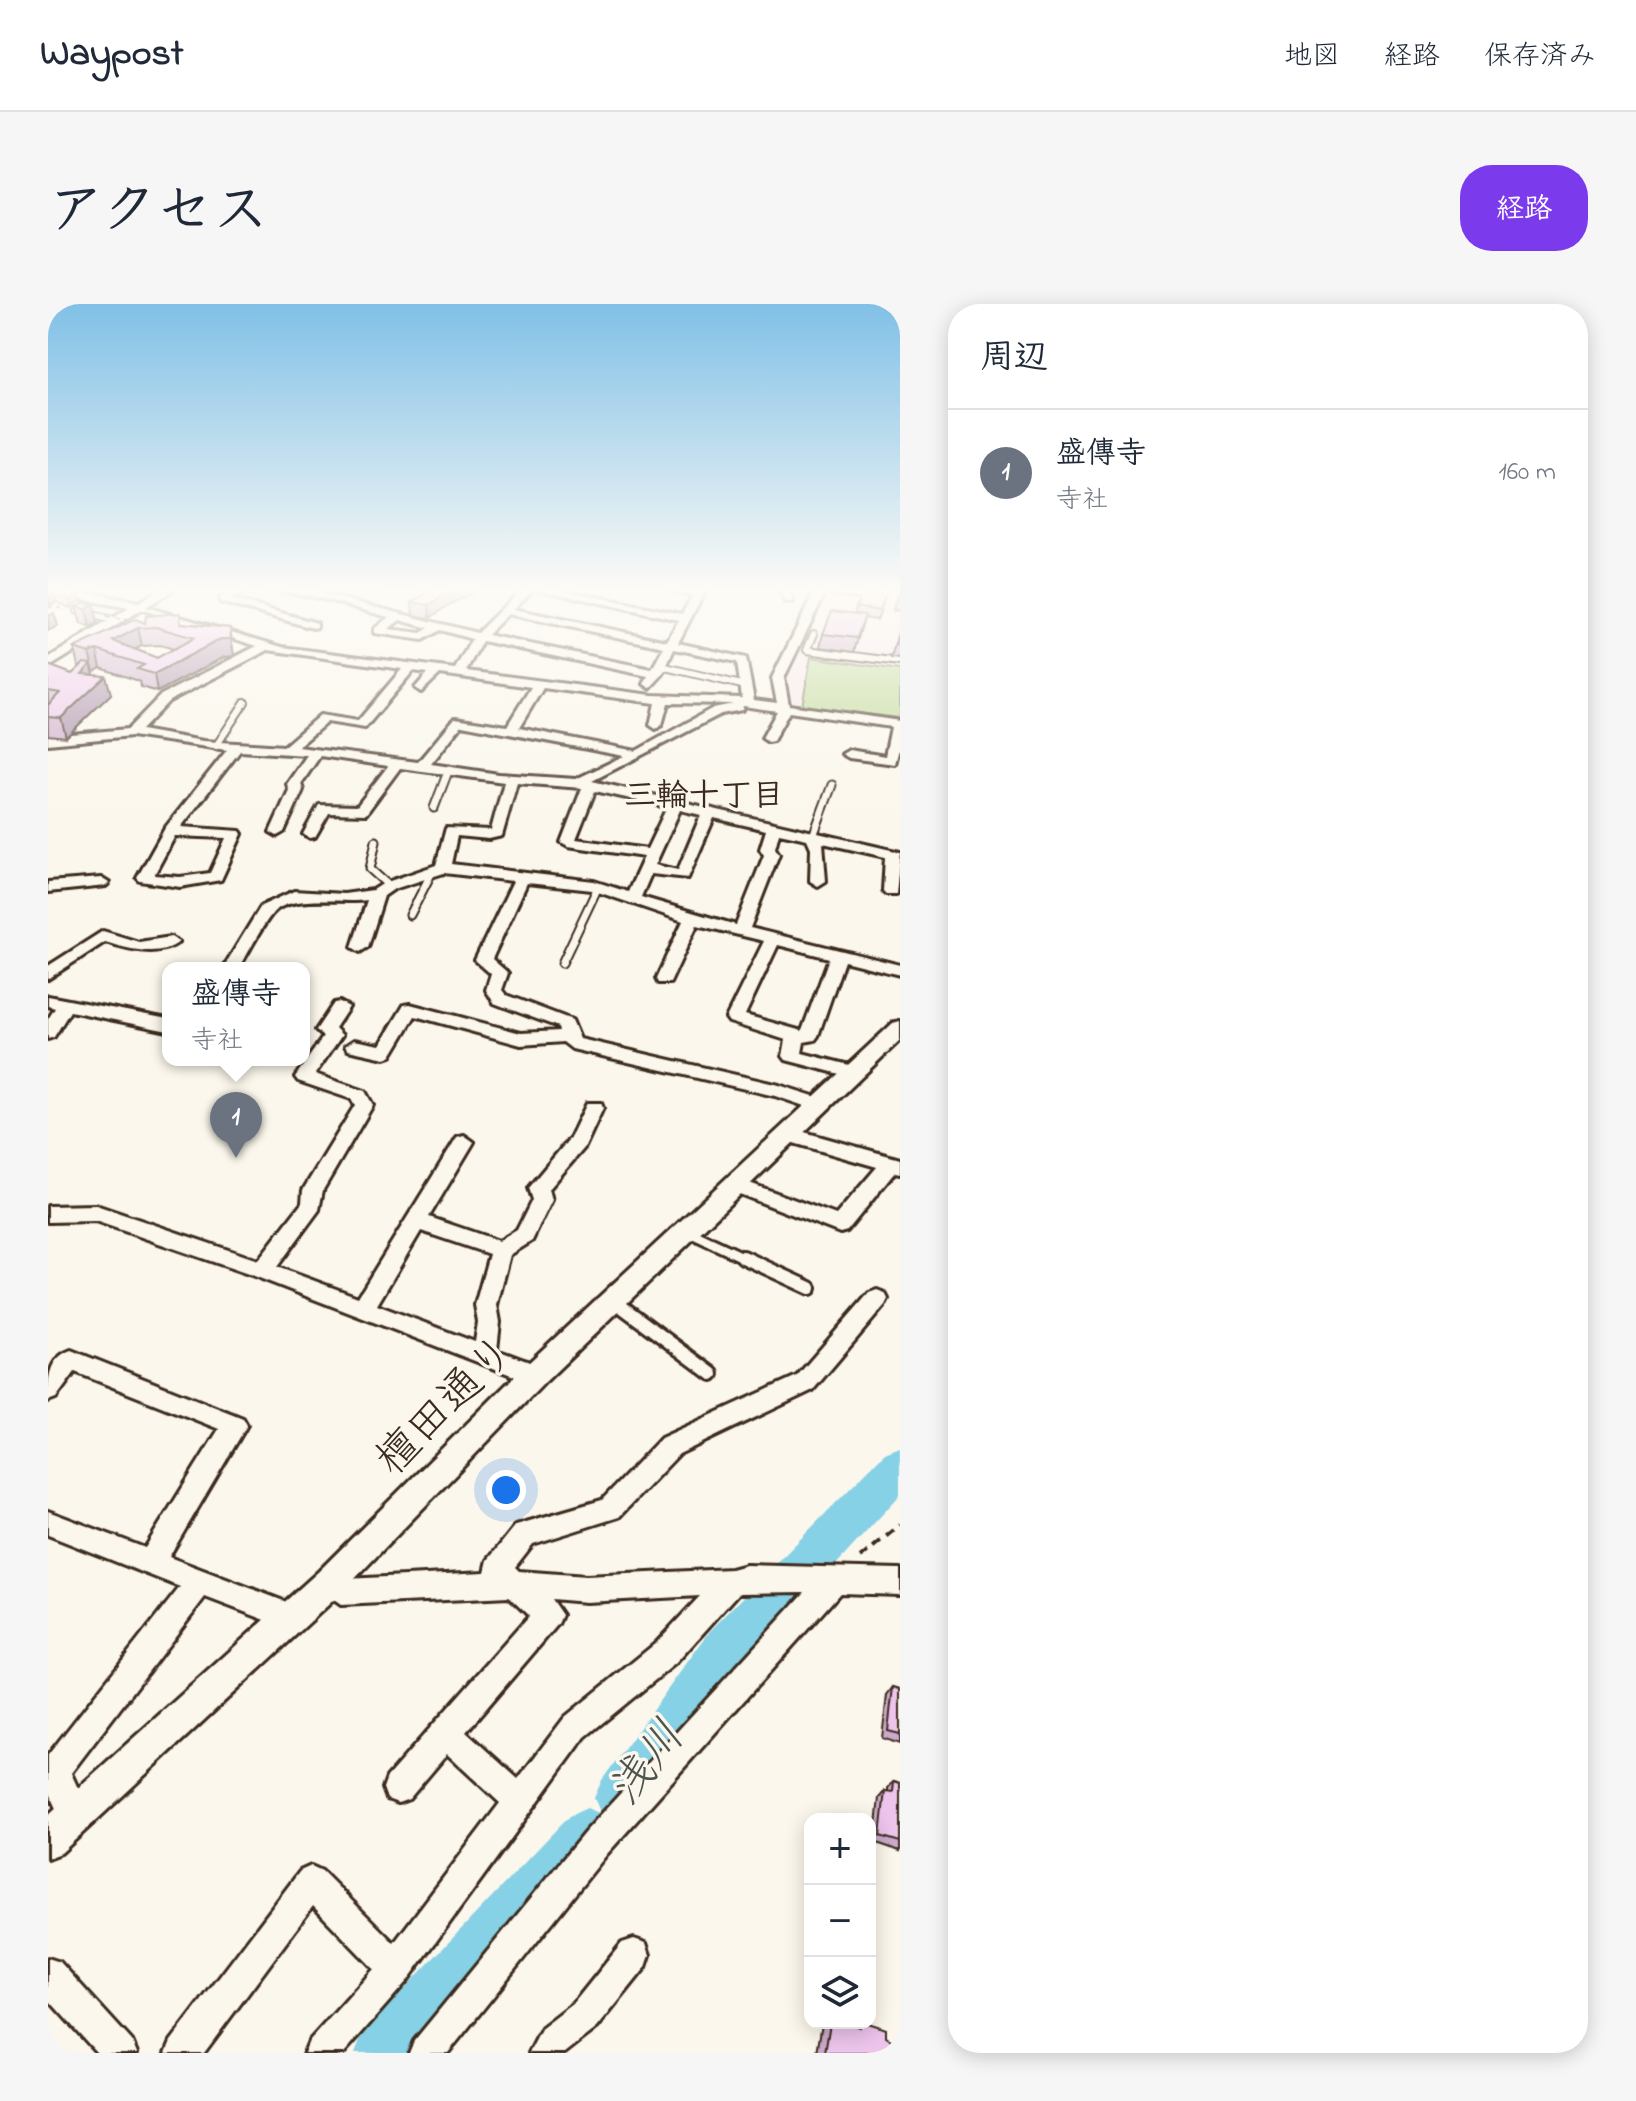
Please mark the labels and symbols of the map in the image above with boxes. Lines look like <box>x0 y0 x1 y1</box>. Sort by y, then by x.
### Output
district label: 三輪十丁目 <box>624 774 784 821</box>
pin: 1 <box>210 1092 262 1158</box>
street label: 檀田通り <box>362 1322 532 1492</box>
your location <box>486 1470 526 1510</box>
water label: 浅川 <box>594 1708 703 1822</box>

